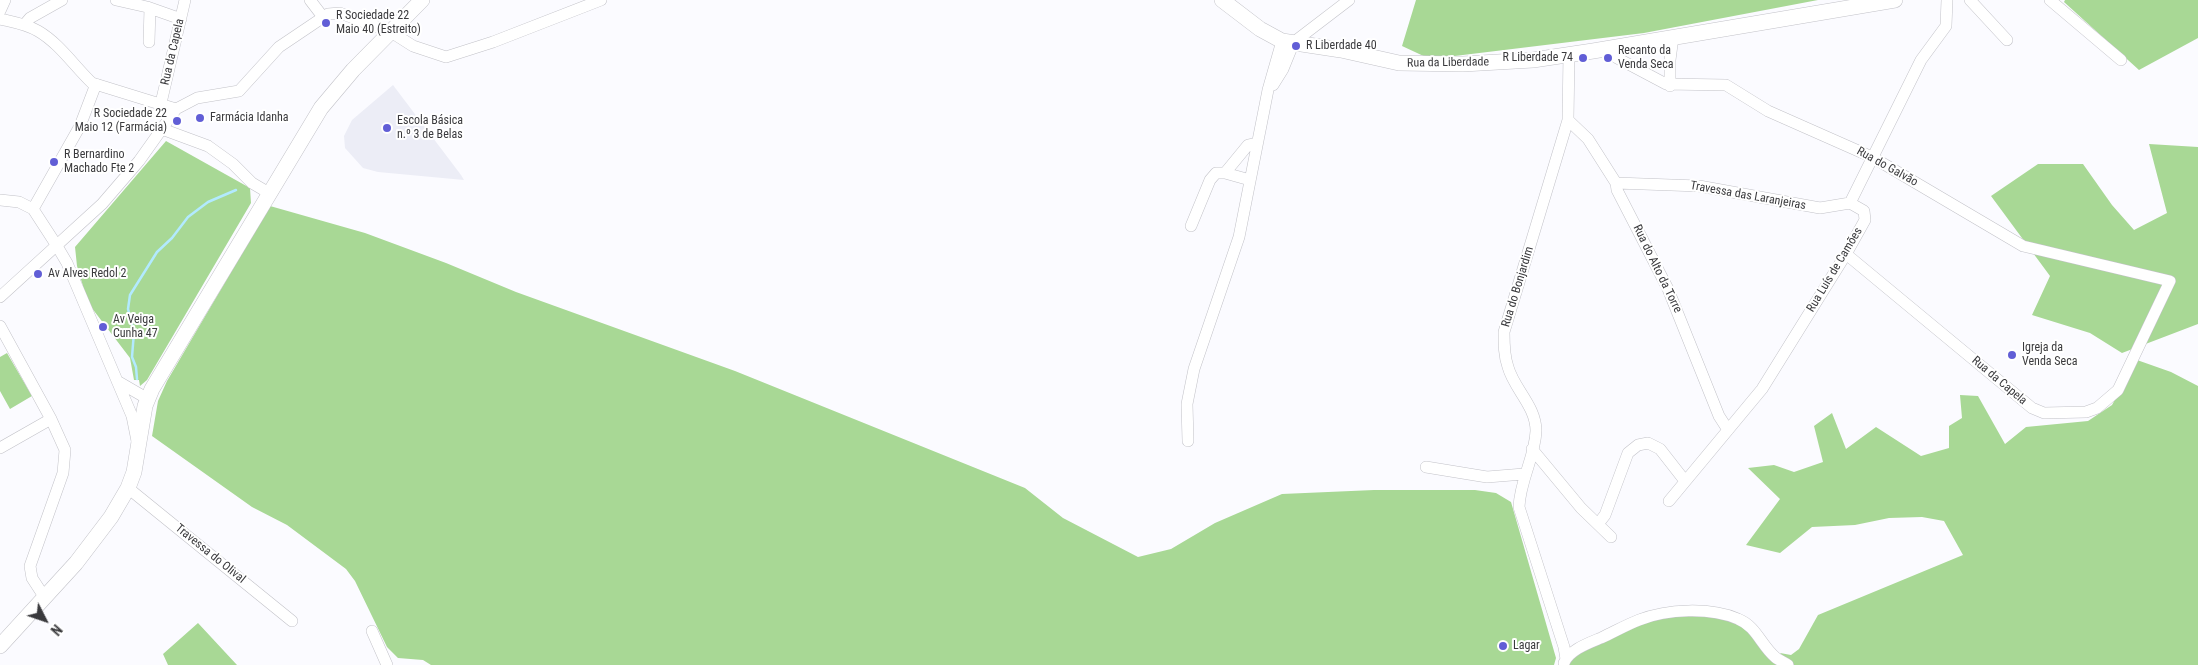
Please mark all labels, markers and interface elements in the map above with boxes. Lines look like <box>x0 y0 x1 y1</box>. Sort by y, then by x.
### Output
place label: R Sociedade 22 Maio 40 (Estreito) <box>336 9 421 37</box>
street label: Rua da Capela <box>158 17 188 87</box>
marker: R Sociedade 22 Maio 40 (Estreito) <box>320 17 332 29</box>
place label: R Liberdade 40 <box>1306 39 1377 53</box>
marker: R Liberdade 40 <box>1290 40 1302 52</box>
place label: Recanto da Venda Seca <box>1618 44 1674 72</box>
place label: R Liberdade 74 <box>1502 51 1573 65</box>
marker: R Liberdade 74 <box>1577 52 1589 64</box>
marker: Recanto da Venda Seca <box>1602 52 1614 64</box>
street label: Rua da Liberdade <box>1407 55 1489 71</box>
place label: R Sociedade 22 Maio 12 (Farmácia) <box>75 107 167 135</box>
place label: Farmácia Idanha <box>210 111 289 125</box>
marker: Farmácia Idanha <box>194 112 206 124</box>
place label: Escola Básica n.º 3 de Belas <box>397 114 463 142</box>
marker: R Sociedade 22 Maio 12 (Farmácia) <box>171 115 183 127</box>
marker: Escola Básica n.º 3 de Belas <box>381 122 393 134</box>
street label: Rua do Galvão <box>1854 144 1920 190</box>
place label: R Bernardino Machado Fte 2 <box>64 148 134 176</box>
marker: R Bernardino Machado Fte 2 <box>48 156 60 168</box>
street label: Travessa das Laranjeiras <box>1689 179 1807 213</box>
street label: Rua do Alto da Torre <box>1629 223 1685 315</box>
street label: Rua Luís de Camões <box>1804 225 1866 315</box>
street label: Rua do Bonjardim <box>1499 245 1537 329</box>
place label: Av Alves Redol 2 <box>48 267 126 281</box>
marker: Av Alves Redol 2 <box>32 268 44 280</box>
place label: Av Veiga Cunha 47 <box>113 313 158 341</box>
marker: Av Veiga Cunha 47 <box>97 321 109 333</box>
place label: Igreja da Venda Seca <box>2022 341 2078 369</box>
marker: Igreja da Venda Seca <box>2006 349 2018 361</box>
street label: Rua da Capela <box>1968 354 2030 408</box>
street label: Travessa do Olival <box>172 521 248 587</box>
north arrow <box>20 595 70 645</box>
text: N <box>47 621 65 638</box>
place label: Lagar <box>1513 639 1540 653</box>
marker: Lagar <box>1497 640 1509 652</box>

